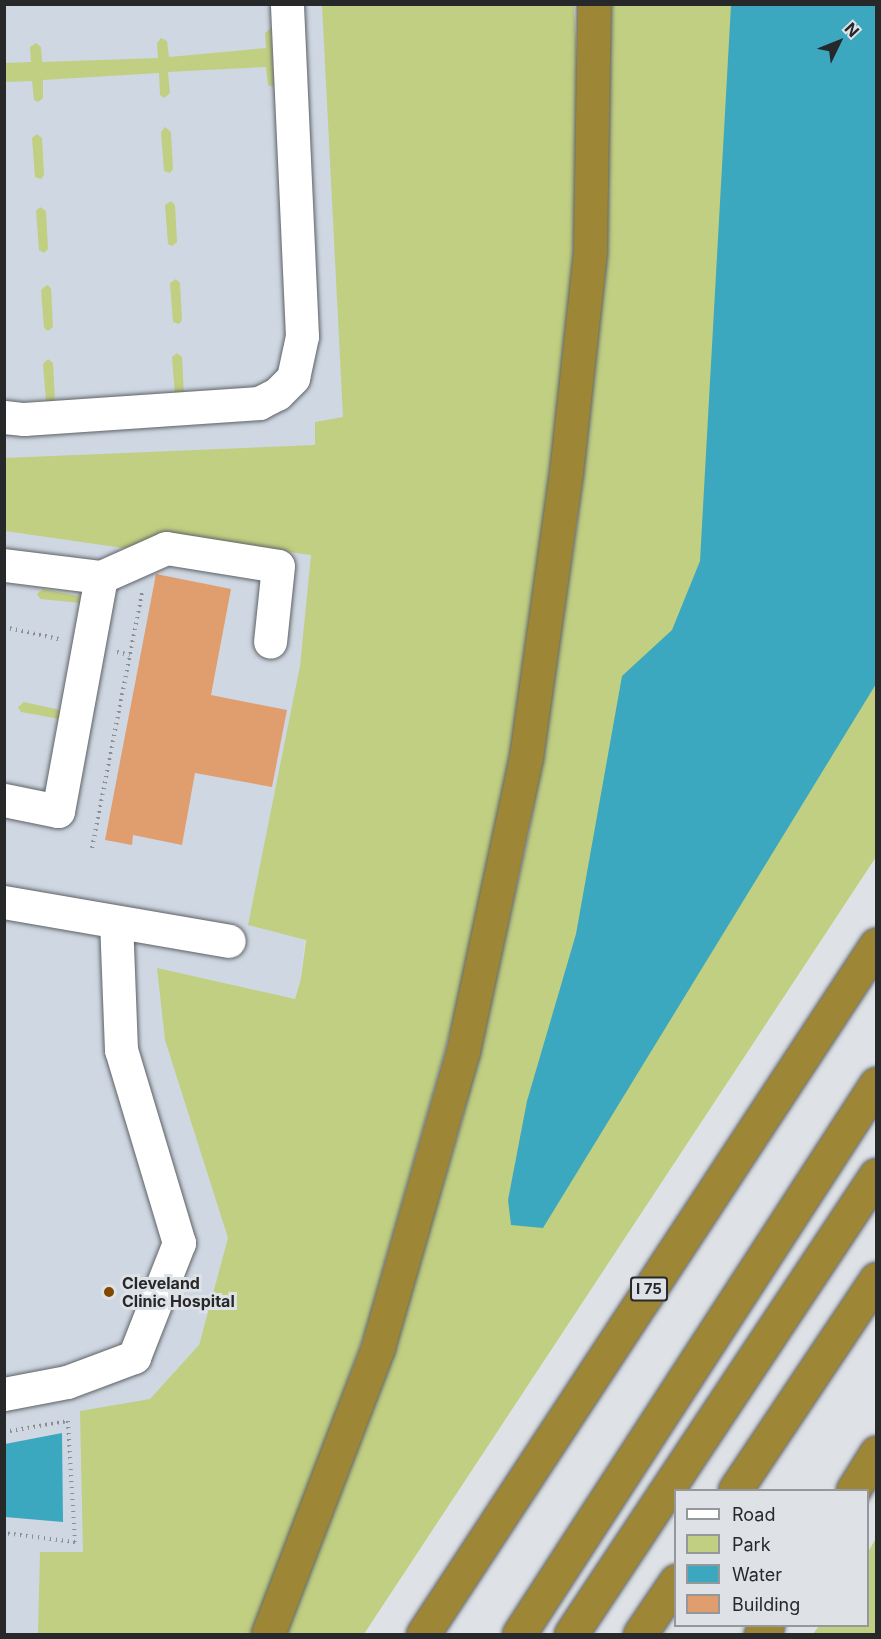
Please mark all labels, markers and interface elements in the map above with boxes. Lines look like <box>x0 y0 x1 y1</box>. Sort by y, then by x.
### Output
north arrow <box>809 12 869 72</box>
text: N <box>841 18 864 41</box>
place label: Cleveland Clinic Hospital <box>122 1273 235 1311</box>
road number: I 75 <box>630 1277 668 1301</box>
marker: Cleveland Clinic Hospital <box>100 1283 118 1301</box>
legend <box>674 1489 869 1627</box>
text: Road <box>732 1504 775 1525</box>
text: Park <box>732 1534 771 1555</box>
text: Water <box>732 1564 782 1585</box>
text: Building <box>732 1594 800 1615</box>

